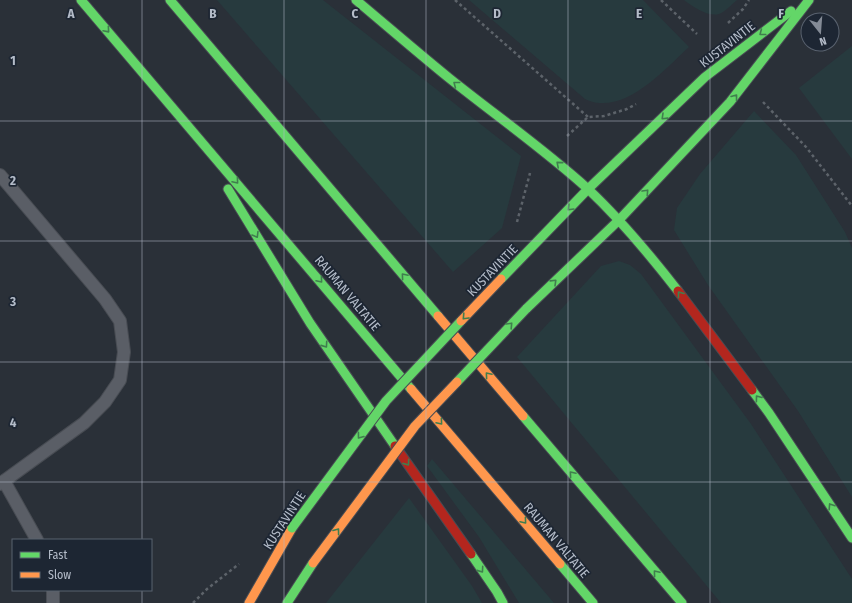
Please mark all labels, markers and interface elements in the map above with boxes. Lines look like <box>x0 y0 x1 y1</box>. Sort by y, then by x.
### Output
text: A <box>66 6 75 21</box>
text: B <box>209 6 217 21</box>
text: C <box>352 6 359 21</box>
text: D <box>493 6 501 21</box>
text: E <box>636 6 642 21</box>
text: F <box>778 6 784 21</box>
north arrow <box>800 12 840 52</box>
street label: KUSTAVINTIE <box>697 18 758 71</box>
one-way arrow <box>102 25 109 32</box>
one-way arrow <box>760 28 767 35</box>
text: N <box>818 34 828 48</box>
text: 1 <box>10 53 16 68</box>
one-way arrow <box>454 81 461 88</box>
one-way arrow <box>730 94 737 101</box>
one-way arrow <box>661 112 669 120</box>
one-way arrow <box>556 161 563 168</box>
text: 2 <box>9 173 16 188</box>
one-way arrow <box>231 176 238 183</box>
one-way arrow <box>641 189 649 197</box>
one-way arrow <box>568 203 575 211</box>
one-way arrow <box>252 231 259 238</box>
street label: KUSTAVINTIE <box>464 241 521 299</box>
street label: RAUMAN VALTATIE <box>312 253 383 334</box>
one-way arrow <box>402 273 409 280</box>
one-way arrow <box>315 275 322 282</box>
one-way arrow <box>549 279 557 287</box>
one-way arrow <box>678 291 685 298</box>
text: 3 <box>9 294 16 309</box>
one-way arrow <box>462 313 469 320</box>
one-way arrow <box>506 322 513 330</box>
one-way arrow <box>320 341 328 348</box>
one-way arrow <box>486 372 493 380</box>
one-way arrow <box>755 395 763 402</box>
text: 4 <box>10 415 17 430</box>
one-way arrow <box>435 417 442 425</box>
one-way arrow <box>358 431 365 438</box>
one-way arrow <box>402 459 410 466</box>
one-way arrow <box>570 471 577 479</box>
street label: KUSTAVINTIE <box>260 489 309 552</box>
street label: RAUMAN VALTATIE <box>521 500 592 581</box>
one-way arrow <box>828 503 835 510</box>
one-way arrow <box>519 516 526 524</box>
one-way arrow <box>332 529 339 536</box>
legend <box>12 539 152 591</box>
text: Fast <box>48 548 67 562</box>
one-way arrow <box>476 566 484 573</box>
text: Slow <box>48 568 71 582</box>
one-way arrow <box>654 571 661 578</box>

